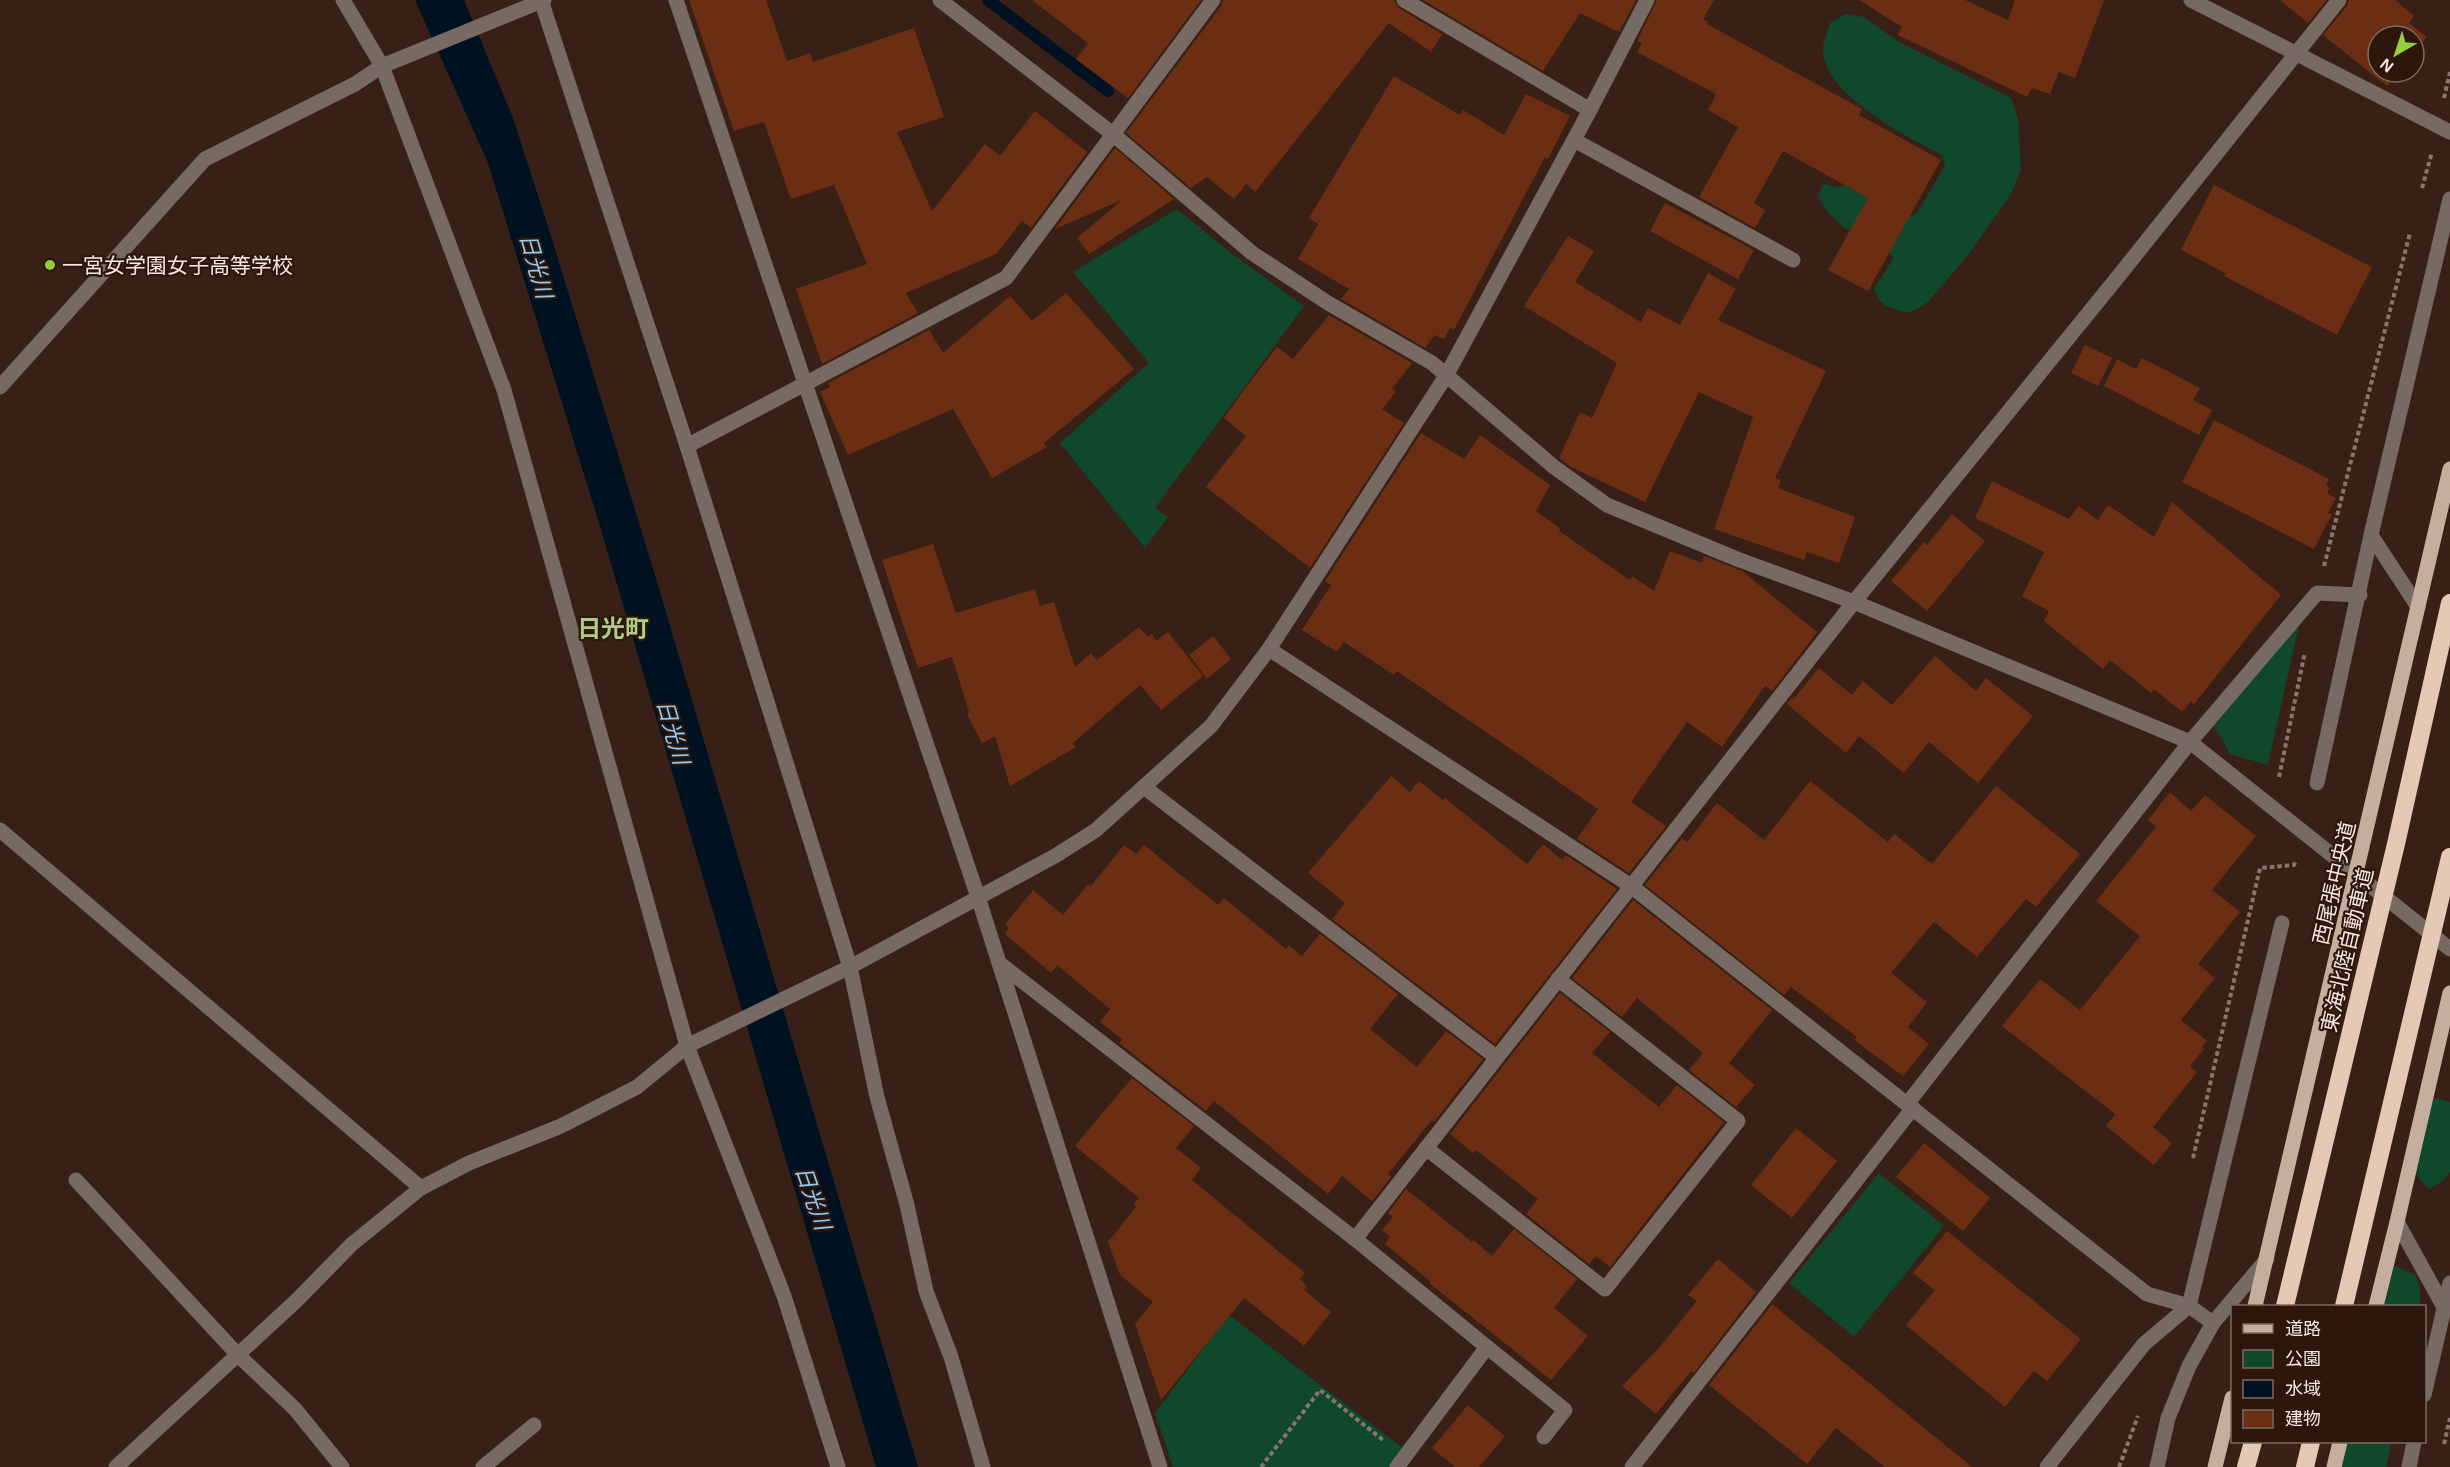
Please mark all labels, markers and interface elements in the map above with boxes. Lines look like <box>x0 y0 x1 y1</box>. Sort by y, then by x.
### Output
north arrow <box>2366 24 2426 84</box>
text: N <box>2377 55 2397 76</box>
water label: 日光川 <box>515 231 558 303</box>
place label: 一宮女学園女子高等学校 <box>62 254 293 277</box>
marker: 一宮女学園女子高等学校 <box>43 258 57 272</box>
district label: 日光町 <box>577 615 649 642</box>
water label: 日光川 <box>652 697 695 769</box>
street label: 西尾張中央道 <box>2309 819 2359 947</box>
street label: 東海北陸自動車道 <box>2317 866 2377 1034</box>
water label: 日光川 <box>790 1163 836 1235</box>
legend <box>2231 1305 2426 1443</box>
text: 道路 <box>2285 1319 2321 1339</box>
text: 公園 <box>2285 1349 2321 1369</box>
text: 水域 <box>2285 1379 2321 1399</box>
text: 建物 <box>2285 1409 2321 1429</box>

